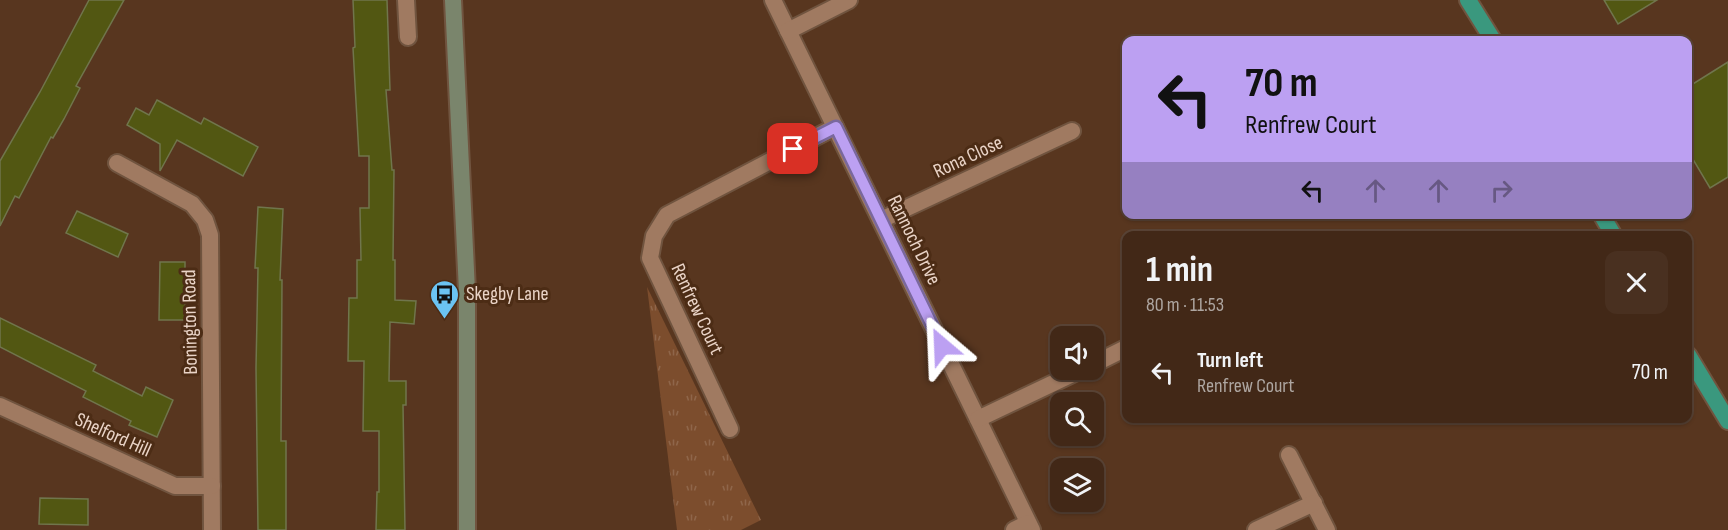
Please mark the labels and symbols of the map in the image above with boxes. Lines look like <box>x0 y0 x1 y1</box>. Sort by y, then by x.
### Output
pin <box>767 123 818 174</box>
street label: Rona Close <box>930 131 1006 183</box>
street label: Rannoch Drive <box>882 191 946 289</box>
street label: Renfrew Court <box>666 260 728 358</box>
street label: Bonington Road <box>177 269 203 375</box>
bus stop icon: Skegby Lane <box>429 278 461 320</box>
place label: Skegby Lane <box>466 282 549 306</box>
position arrow <box>910 314 974 378</box>
street label: Shelford Hill <box>71 408 155 462</box>

